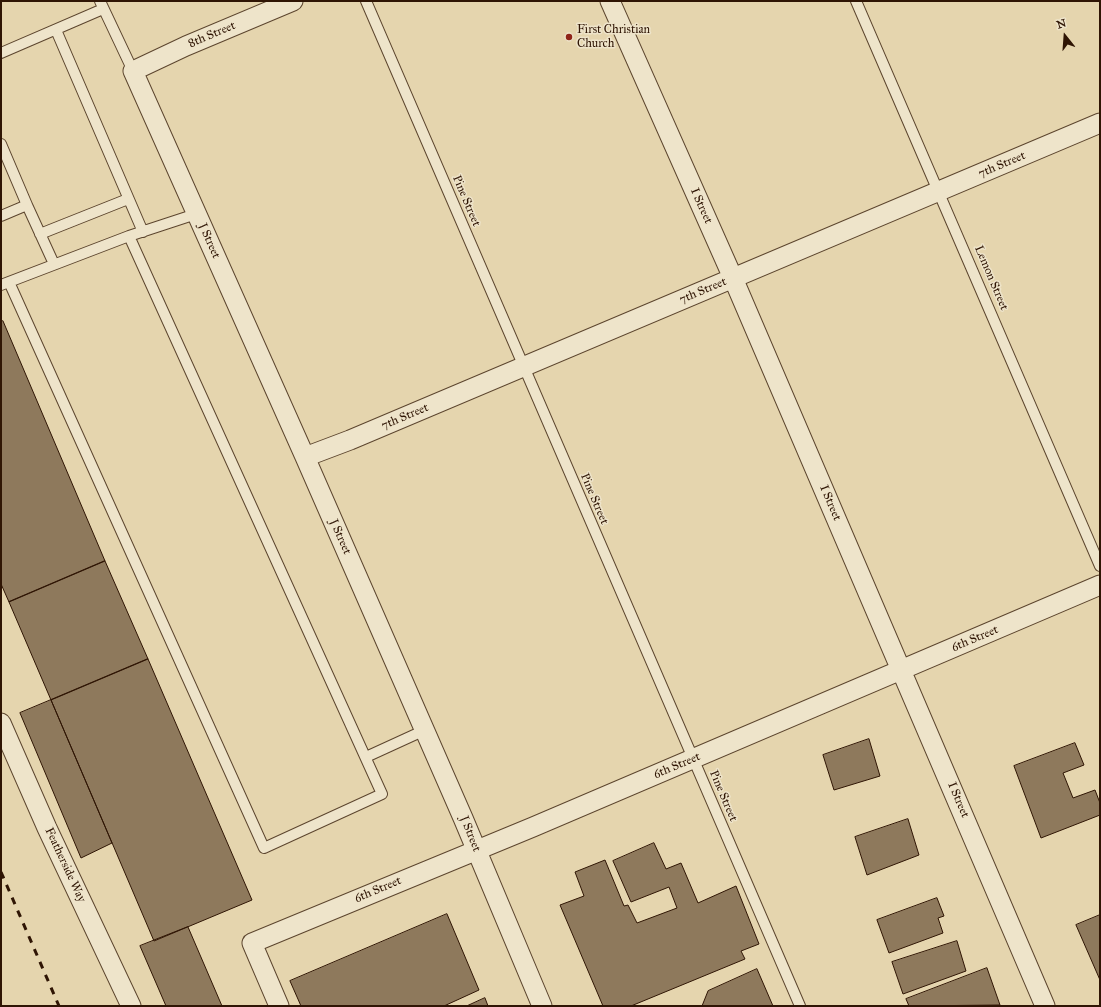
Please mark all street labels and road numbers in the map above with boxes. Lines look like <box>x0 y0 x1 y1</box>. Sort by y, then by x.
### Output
street label: 8th Street <box>186 19 238 51</box>
street label: 7th Street <box>976 149 1028 181</box>
street label: Pine Street <box>449 173 483 229</box>
street label: I Street <box>687 186 715 226</box>
street label: J Street <box>195 221 223 261</box>
street label: Lemon Street <box>971 243 1011 313</box>
street label: 7th Street <box>677 275 729 307</box>
street label: 7th Street <box>379 401 431 433</box>
street label: Pine Street <box>577 471 611 527</box>
street label: I Street <box>816 483 844 523</box>
street label: J Street <box>326 517 354 557</box>
street label: 6th Street <box>949 623 1001 655</box>
street label: 6th Street <box>651 750 703 782</box>
street label: Pine Street <box>706 768 740 824</box>
street label: I Street <box>944 780 972 820</box>
street label: J Street <box>456 814 484 854</box>
street label: Featherside Way <box>41 825 89 905</box>
street label: 6th Street <box>352 874 404 906</box>

